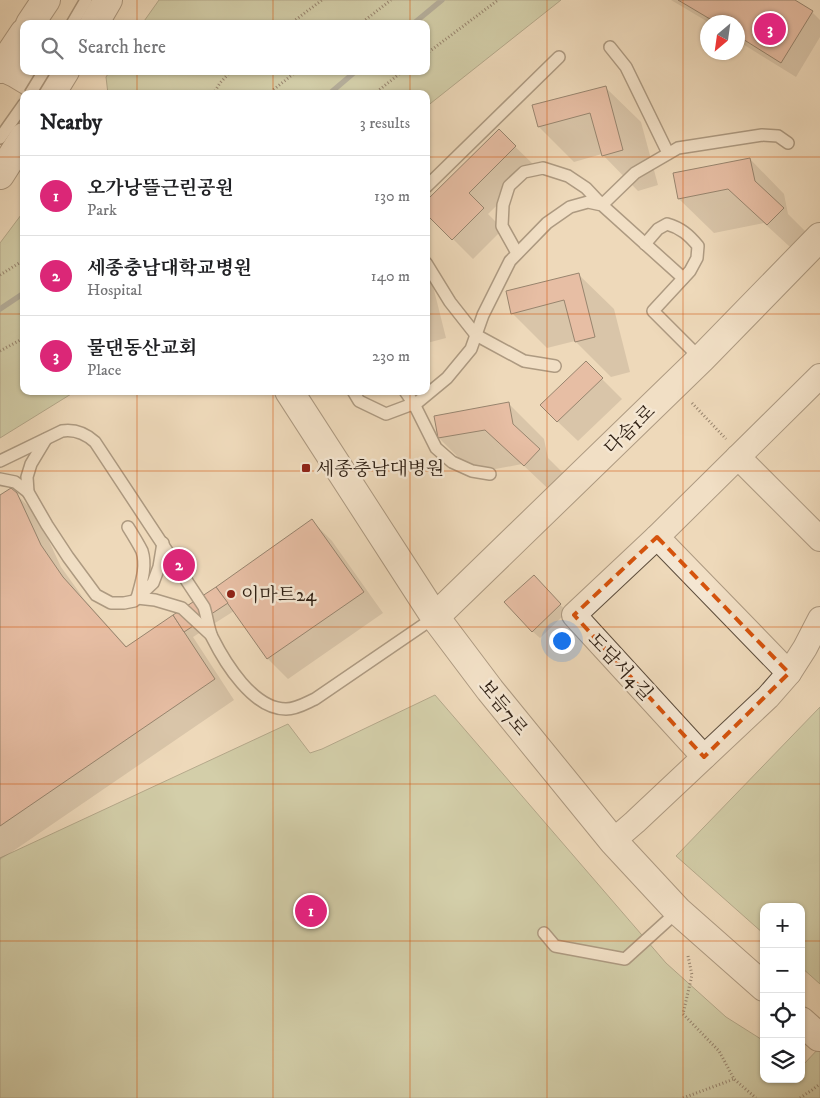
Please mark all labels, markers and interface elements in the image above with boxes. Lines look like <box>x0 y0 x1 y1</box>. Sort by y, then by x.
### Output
pin: 3 <box>754 10 786 48</box>
north arrow <box>700 15 745 60</box>
search box <box>20 20 430 75</box>
icon: search <box>38 34 66 62</box>
text: Search here <box>78 36 166 59</box>
text: Nearby <box>40 110 102 136</box>
text: 3 results <box>360 113 410 133</box>
text: 오가낭뜰근린공원 <box>87 177 234 200</box>
text: 1 <box>53 186 59 206</box>
text: 130 m <box>374 186 410 206</box>
text: Park <box>87 200 117 220</box>
text: 세종충남대학교병원 <box>87 257 252 280</box>
text: 2 <box>52 266 60 286</box>
text: 140 m <box>371 266 410 286</box>
text: Hospital <box>87 280 142 300</box>
text: 물댄동산교회 <box>87 337 197 360</box>
text: 3 <box>53 346 59 366</box>
text: 230 m <box>372 346 410 366</box>
text: Place <box>87 360 121 380</box>
street label: 다솜1로 <box>600 400 660 460</box>
place label: 세종충남대병원 <box>316 458 444 481</box>
marker: 세종충남대병원 <box>300 462 312 474</box>
pin: 2 <box>163 546 195 584</box>
place label: 이마트24 <box>241 584 317 607</box>
marker: 이마트24 <box>225 588 237 600</box>
your location <box>549 628 575 654</box>
street label: 도담서4길 <box>583 628 657 706</box>
street label: 보듬7로 <box>473 675 532 740</box>
pin: 1 <box>295 892 327 930</box>
map controls <box>760 903 805 1083</box>
button: + <box>760 903 805 948</box>
button: − <box>760 948 805 993</box>
button: locate <box>760 993 805 1038</box>
button: layers <box>760 1038 805 1083</box>

